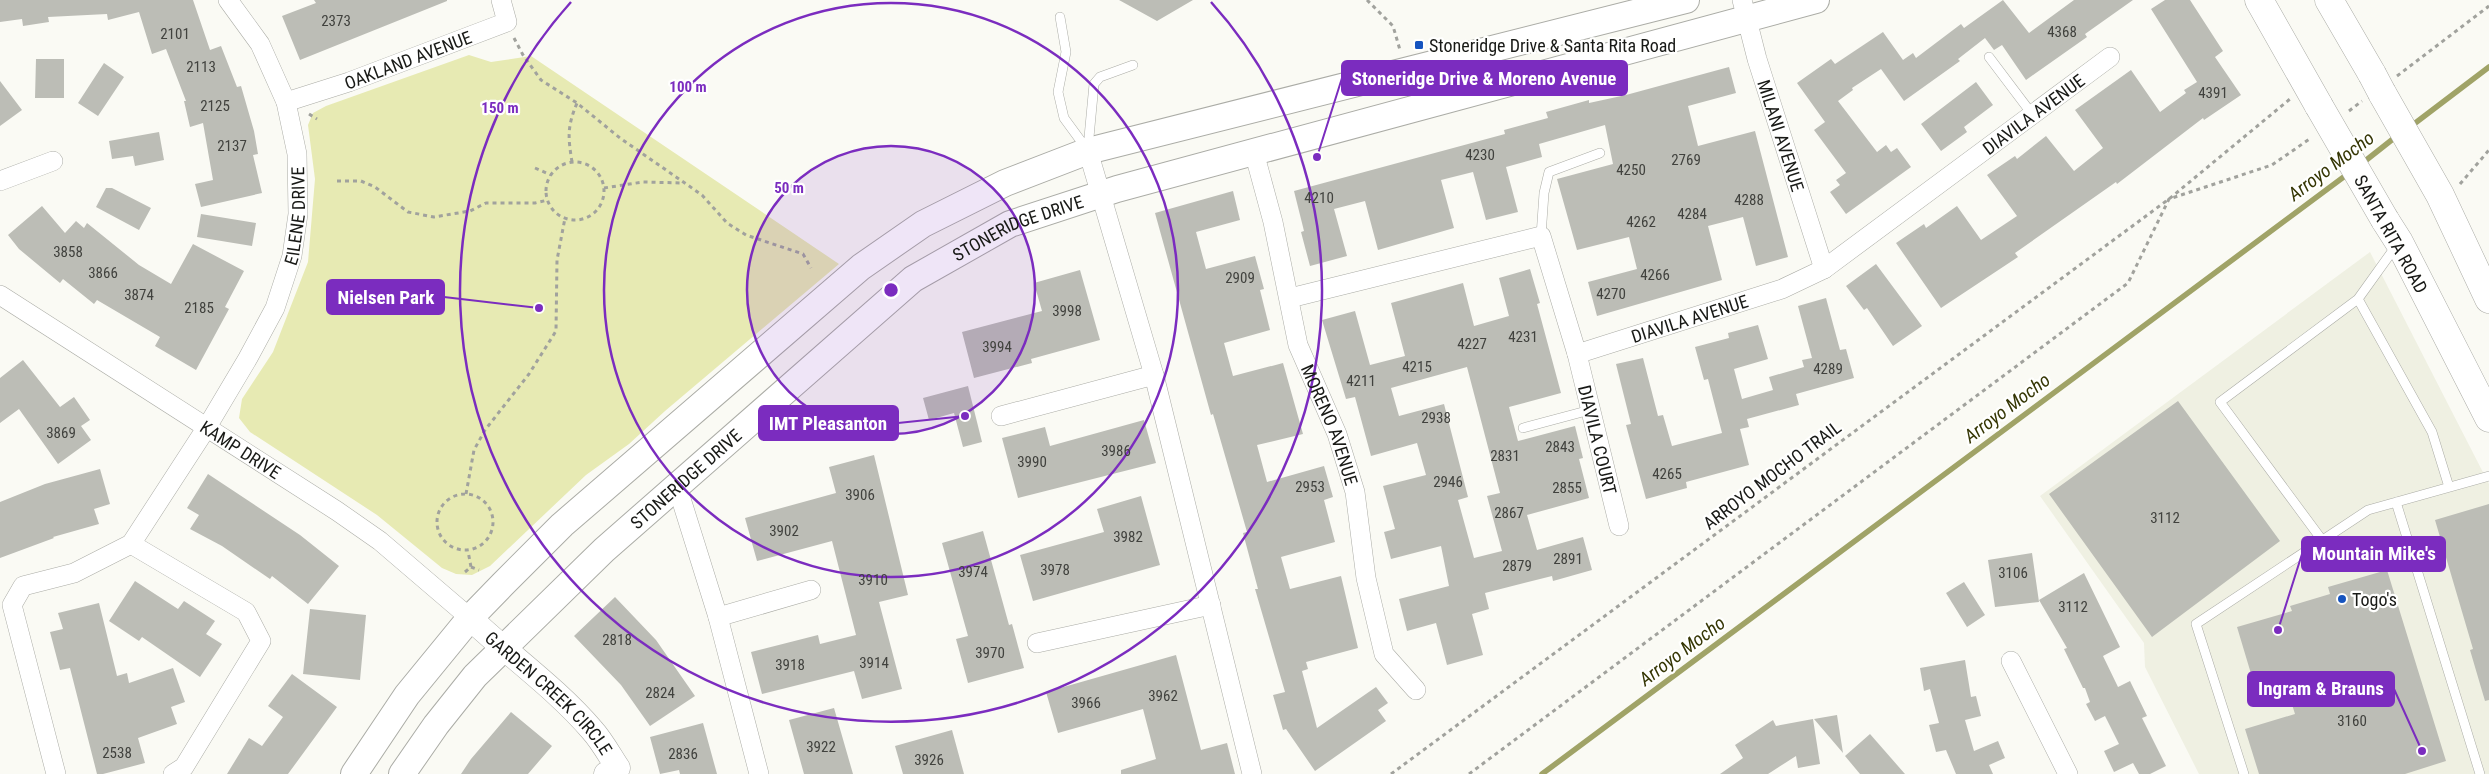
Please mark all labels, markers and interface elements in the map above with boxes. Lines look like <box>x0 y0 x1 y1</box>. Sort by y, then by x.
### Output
house number: 2373 <box>321 12 351 30</box>
house number: 4368 <box>2047 23 2077 41</box>
house number: 2101 <box>160 25 190 43</box>
street label: OAKLAND AVENUE <box>341 26 474 93</box>
place label: Stoneridge Drive & Santa Rita Road <box>1429 35 1676 56</box>
marker: Stoneridge Drive & Santa Rita Road <box>1413 39 1425 51</box>
house number: 2113 <box>186 58 216 76</box>
callout: Stoneridge Drive & Moreno Avenue <box>1342 61 1627 95</box>
text: Stoneridge Drive & Moreno Avenue <box>1352 67 1616 90</box>
street label: DIAVILA AVENUE <box>1978 69 2088 158</box>
street label: MILANI AVENUE <box>1754 77 1809 194</box>
text: 100 m <box>669 78 707 96</box>
house number: 4391 <box>2198 84 2228 102</box>
house number: 2125 <box>200 97 230 115</box>
text: 150 m <box>481 99 519 117</box>
water label: Arroyo Mocho <box>2283 126 2379 206</box>
house number: 2137 <box>217 137 247 155</box>
house number: 4230 <box>1465 146 1495 164</box>
house number: 2769 <box>1671 151 1701 169</box>
house number: 4250 <box>1616 161 1646 179</box>
street label: EILENE DRIVE <box>279 166 309 268</box>
street label: SANTA RITA ROAD <box>2350 171 2432 297</box>
text: 50 m <box>774 179 804 197</box>
house number: 4210 <box>1304 189 1334 207</box>
street label: STONERIDGE DRIVE <box>949 190 1086 265</box>
house number: 4288 <box>1734 191 1764 209</box>
house number: 4284 <box>1677 205 1707 223</box>
house number: 4262 <box>1626 213 1656 231</box>
house number: 3858 <box>53 243 83 261</box>
house number: 3866 <box>88 264 118 282</box>
house number: 4266 <box>1640 266 1670 284</box>
house number: 2909 <box>1225 269 1255 287</box>
callout: Nielsen Park <box>327 280 444 314</box>
centre of rings <box>882 281 900 299</box>
house number: 4270 <box>1596 285 1626 303</box>
house number: 3874 <box>124 286 154 304</box>
text: Nielsen Park <box>338 286 435 309</box>
street label: DIAVILA AVENUE <box>1628 290 1751 347</box>
house number: 2185 <box>184 299 214 317</box>
house number: 3998 <box>1052 302 1082 320</box>
house number: 4231 <box>1508 328 1538 346</box>
house number: 4227 <box>1457 335 1487 353</box>
house number: 3994 <box>982 338 1012 356</box>
house number: 4215 <box>1402 358 1432 376</box>
house number: 4289 <box>1813 360 1843 378</box>
street label: MORENO AVENUE <box>1297 361 1363 488</box>
water label: Arroyo Mocho <box>1959 368 2055 448</box>
house number: 4211 <box>1346 372 1376 390</box>
street label: DIAVILA COURT <box>1574 383 1621 496</box>
callout: IMT Pleasanton <box>759 406 898 440</box>
house number: 2938 <box>1421 409 1451 427</box>
text: IMT Pleasanton <box>769 412 887 435</box>
street label: KAMP DRIVE <box>197 416 285 483</box>
street label: ARROYO MOCHO TRAIL <box>1699 416 1845 534</box>
house number: 3869 <box>46 424 76 442</box>
street label: STONERIDGE DRIVE <box>626 424 745 533</box>
house number: 2843 <box>1545 438 1575 456</box>
house number: 3986 <box>1101 442 1131 460</box>
house number: 2831 <box>1490 447 1520 465</box>
house number: 3990 <box>1017 453 1047 471</box>
house number: 4265 <box>1652 465 1682 483</box>
house number: 2946 <box>1433 473 1463 491</box>
house number: 2953 <box>1295 478 1325 496</box>
house number: 2855 <box>1552 479 1582 497</box>
house number: 3906 <box>845 486 875 504</box>
house number: 2867 <box>1494 504 1524 522</box>
house number: 3112 <box>2150 509 2180 527</box>
house number: 3902 <box>769 522 799 540</box>
house number: 3982 <box>1113 528 1143 546</box>
callout: Mountain Mike's <box>2302 537 2445 571</box>
text: Mountain Mike's <box>2312 542 2436 565</box>
house number: 2891 <box>1553 550 1583 568</box>
house number: 2879 <box>1502 557 1532 575</box>
house number: 3978 <box>1040 561 1070 579</box>
house number: 3974 <box>958 563 988 581</box>
house number: 3106 <box>1998 564 2028 582</box>
house number: 3910 <box>858 571 888 589</box>
place label: Togo's <box>2352 589 2397 610</box>
marker: Togo's <box>2336 593 2348 605</box>
house number: 3112 <box>2058 598 2088 616</box>
water label: Arroyo Mocho <box>1634 611 1730 691</box>
street label: GARDEN CREEK CIRCLE <box>481 627 617 758</box>
house number: 2818 <box>602 631 632 649</box>
house number: 3970 <box>975 644 1005 662</box>
house number: 3914 <box>859 654 889 672</box>
house number: 3918 <box>775 656 805 674</box>
callout: Ingram & Brauns <box>2248 672 2394 706</box>
text: Ingram & Brauns <box>2258 677 2384 700</box>
house number: 2824 <box>645 684 675 702</box>
house number: 3962 <box>1148 687 1178 705</box>
house number: 3966 <box>1071 694 1101 712</box>
house number: 3160 <box>2337 712 2367 730</box>
house number: 3922 <box>806 738 836 756</box>
house number: 2538 <box>102 744 132 762</box>
house number: 2836 <box>668 745 698 763</box>
house number: 3926 <box>914 751 944 769</box>

